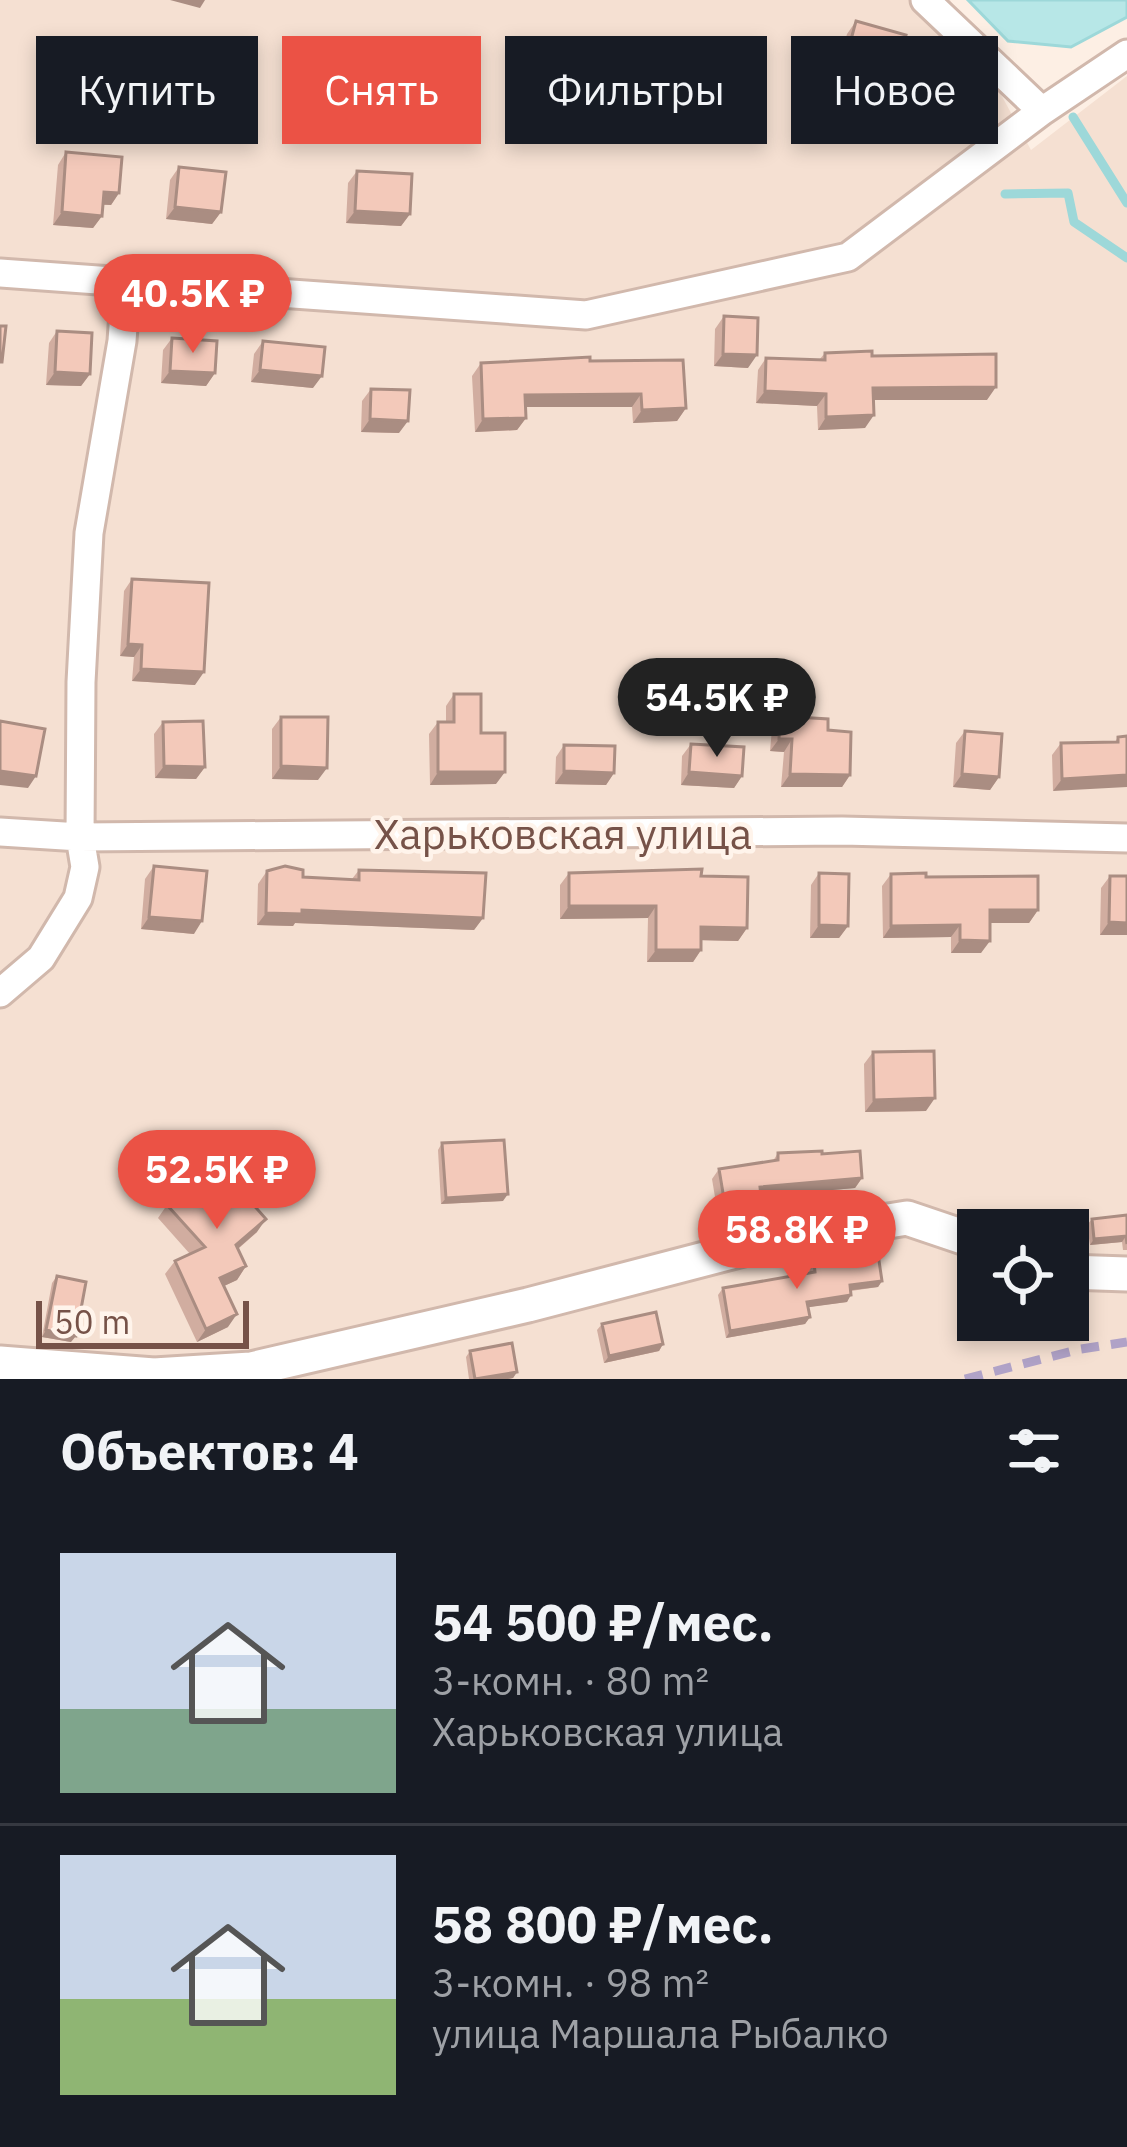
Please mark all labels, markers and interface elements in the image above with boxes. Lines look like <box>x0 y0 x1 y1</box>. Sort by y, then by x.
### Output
chip: Купить <box>36 36 258 144</box>
chip: Снять <box>282 36 481 144</box>
chip: Фильтры <box>505 36 767 144</box>
chip: Новое <box>791 36 998 144</box>
pin: 40.5K ₽ <box>82 254 304 356</box>
text: 40.5K ₽ <box>121 267 265 318</box>
pin: 54.5K ₽ <box>606 658 828 760</box>
text: 54.5K ₽ <box>645 671 789 722</box>
street label: Харьковская улица <box>374 806 752 861</box>
pin: 52.5K ₽ <box>106 1130 328 1232</box>
text: 52.5K ₽ <box>145 1143 289 1194</box>
pin: 58.8K ₽ <box>686 1190 908 1292</box>
text: 58.8K ₽ <box>725 1203 869 1254</box>
map controls <box>957 1209 1089 1341</box>
button: locate <box>957 1209 1089 1341</box>
scale bar <box>36 1295 249 1348</box>
text: 50 m <box>54 1300 130 1343</box>
text: Объектов: 4 <box>60 1418 359 1484</box>
icon: filters <box>1001 1418 1067 1484</box>
text: 54 500 ₽/мес. <box>432 1589 774 1655</box>
icon: home <box>156 1601 300 1745</box>
text: 3-комн. · 80 m² <box>432 1655 709 1706</box>
text: Харьковская улица <box>432 1706 783 1757</box>
text: 58 800 ₽/мес. <box>432 1891 774 1957</box>
icon: home <box>156 1903 300 2047</box>
text: 3-комн. · 98 m² <box>432 1957 709 2008</box>
text: улица Маршала Рыбалко <box>432 2008 889 2059</box>

